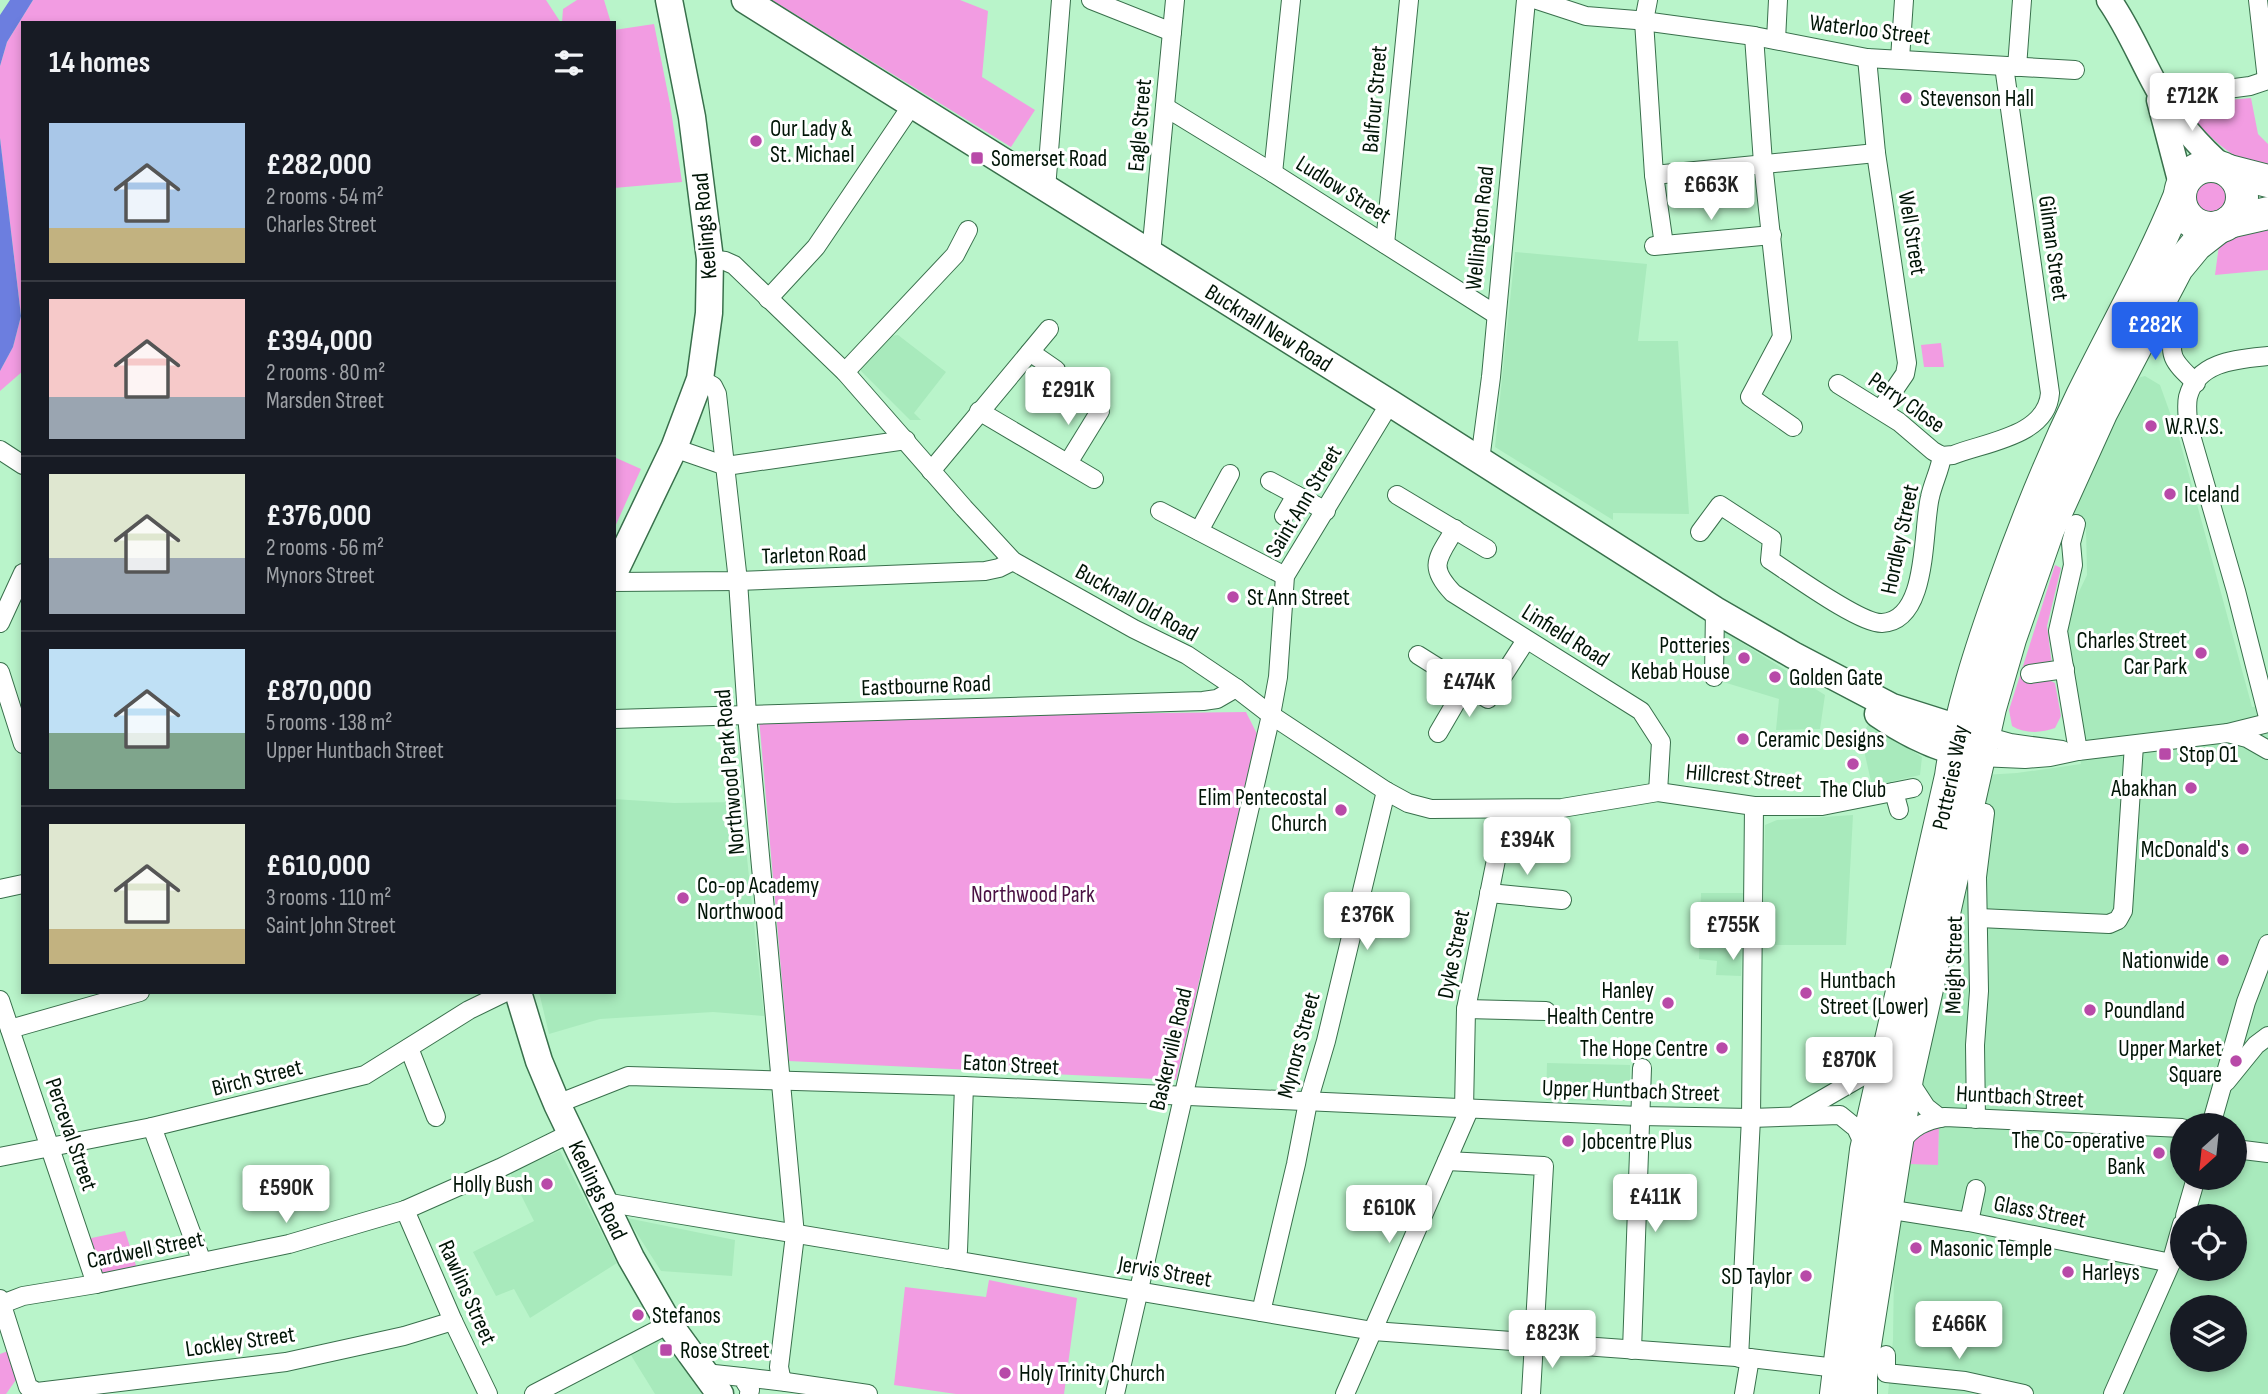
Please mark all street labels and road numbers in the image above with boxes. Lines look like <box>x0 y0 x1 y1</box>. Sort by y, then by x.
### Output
street label: Waterloo Street <box>1808 9 1932 51</box>
street label: Balfour Street <box>1356 44 1394 154</box>
street label: Eagle Street <box>1122 78 1158 173</box>
street label: Ludlow Street <box>1291 150 1396 230</box>
street label: Wellington Road <box>1460 165 1500 291</box>
street label: Keelings Road <box>686 171 724 280</box>
street label: Well Street <box>1892 189 1932 277</box>
street label: Gilman Street <box>2032 194 2074 302</box>
street label: Bucknall New Road <box>1200 278 1337 379</box>
street label: Perry Close <box>1863 366 1950 439</box>
street label: Saint Ann Street <box>1259 440 1348 563</box>
street label: Hordley Street <box>1875 482 1925 597</box>
street label: Tarleton Road <box>761 539 867 571</box>
street label: Bucknall Old Road <box>1070 558 1203 648</box>
street label: Linfield Road <box>1517 598 1614 674</box>
street label: Eastbourne Road <box>861 670 991 702</box>
street label: Northwood Park Road <box>709 688 751 856</box>
street label: Potteries Way <box>1926 722 1975 833</box>
street label: Hillcrest Street <box>1685 758 1803 796</box>
street label: Dyke Street <box>1432 907 1476 1001</box>
street label: Meigh Street <box>1939 916 1969 1014</box>
street label: Baskerville Road <box>1143 985 1199 1113</box>
street label: Mynors Street <box>1271 989 1327 1101</box>
street label: Eaton Street <box>962 1048 1060 1082</box>
street label: Birch Street <box>209 1053 305 1103</box>
street label: Perceval Street <box>39 1074 103 1194</box>
street label: Upper Huntbach Street <box>1542 1074 1720 1108</box>
street label: Huntbach Street <box>1955 1080 2085 1114</box>
street label: Keelings Road <box>562 1136 633 1245</box>
street label: Glass Street <box>1991 1189 2088 1235</box>
street label: Cardwell Street <box>84 1225 206 1275</box>
street label: Rawlins Street <box>432 1236 503 1349</box>
street label: Jervis Street <box>1115 1250 1214 1294</box>
street label: Lockley Street <box>184 1320 297 1364</box>

